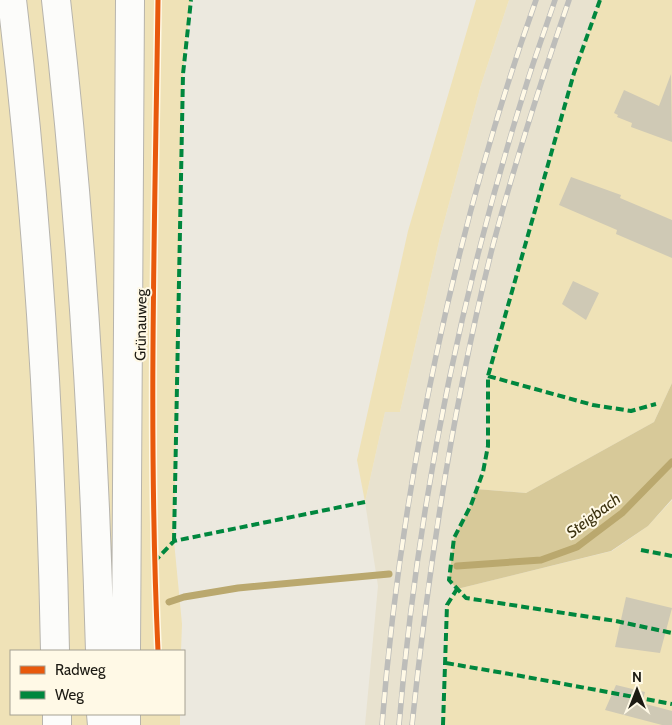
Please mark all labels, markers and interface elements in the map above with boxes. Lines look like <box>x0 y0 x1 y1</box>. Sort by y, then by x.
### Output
street label: Grünauweg <box>131 288 151 361</box>
water label: Steigbach <box>562 489 624 542</box>
legend <box>10 650 185 715</box>
text: Radweg <box>55 661 106 679</box>
north arrow <box>612 665 662 715</box>
text: N <box>632 668 642 686</box>
text: Weg <box>55 686 84 704</box>

